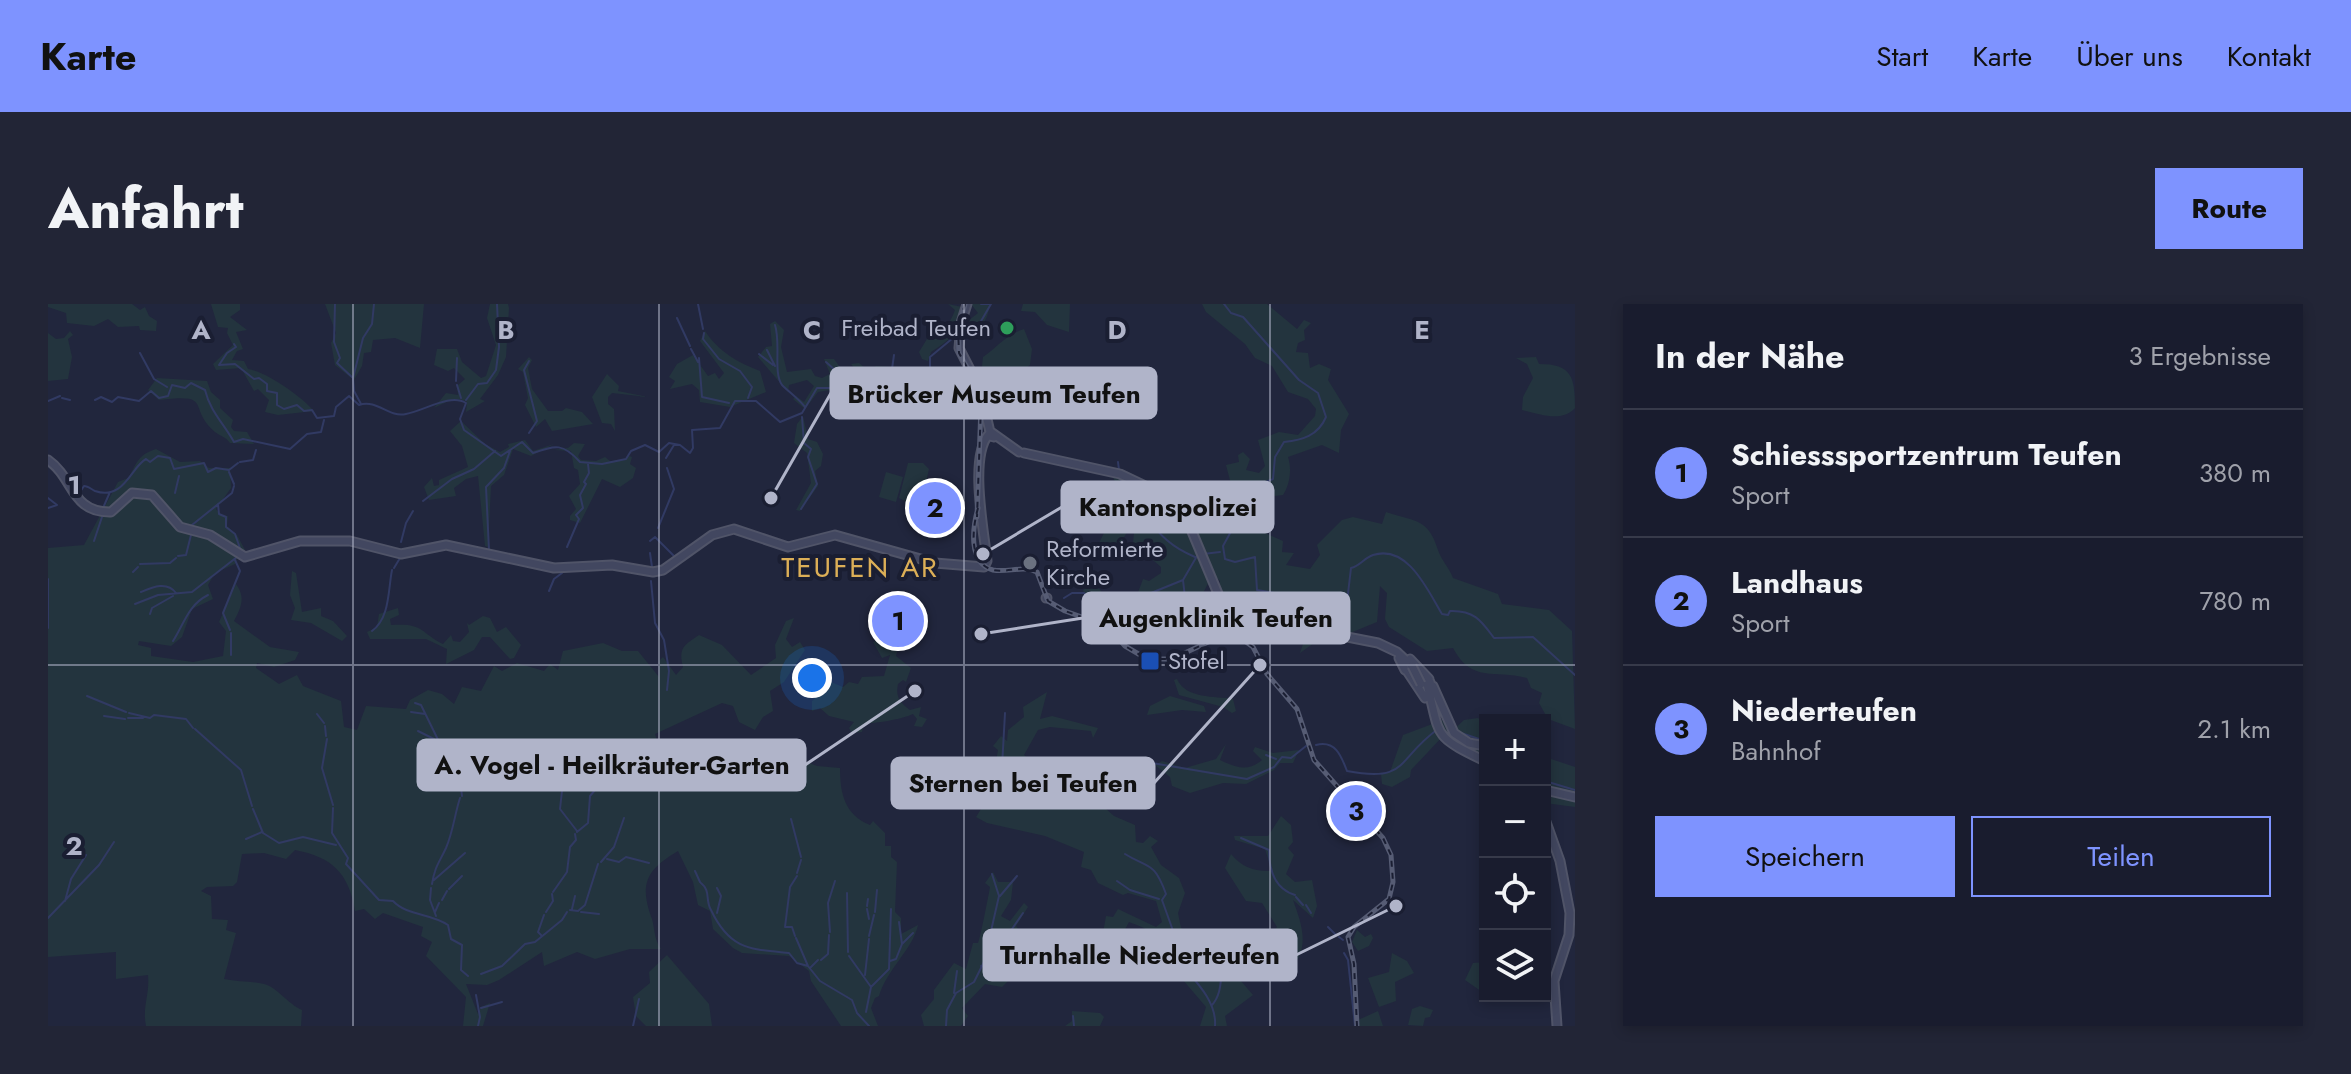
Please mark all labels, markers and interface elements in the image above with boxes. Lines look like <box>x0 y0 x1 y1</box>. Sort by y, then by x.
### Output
text: Karte <box>40 29 137 84</box>
text: Start <box>1876 36 1928 77</box>
text: Karte <box>1972 36 2032 77</box>
text: Über uns <box>2076 36 2183 77</box>
text: Kontakt <box>2227 36 2311 77</box>
text: Anfahrt <box>48 168 244 249</box>
button: Route <box>2155 168 2303 249</box>
place label: Freibad Teufen <box>841 310 991 345</box>
text: A <box>190 311 211 349</box>
text: B <box>497 311 515 349</box>
text: C <box>803 311 821 349</box>
text: D <box>1107 311 1127 349</box>
text: E <box>1414 311 1430 349</box>
marker: Freibad Teufen <box>998 319 1016 337</box>
text: In der Nähe <box>1655 332 1845 381</box>
text: 3 Ergebnisse <box>2128 337 2271 375</box>
callout: Brücker Museum Teufen <box>831 368 1156 418</box>
text: Brücker Museum Teufen <box>847 375 1141 413</box>
text: Schiesssportzentrum Teufen <box>1731 433 2122 476</box>
text: 1 <box>1674 454 1688 492</box>
text: 380 m <box>2199 454 2271 492</box>
text: 1 <box>67 466 81 504</box>
text: Sport <box>1731 476 1789 514</box>
pin: 2 <box>909 478 961 538</box>
callout: Kantonspolizei <box>1062 482 1273 532</box>
text: Kantonspolizei <box>1079 488 1257 526</box>
place label: Reformierte Kirche <box>1046 531 1164 594</box>
district label: TEUFEN AR <box>781 547 939 588</box>
marker: Reformierte Kirche <box>1021 554 1039 572</box>
text: Landhaus <box>1731 561 1863 604</box>
text: 2 <box>1672 582 1690 620</box>
text: 780 m <box>2199 582 2271 620</box>
pin: 1 <box>872 591 924 651</box>
callout: Augenklinik Teufen <box>1083 593 1349 643</box>
text: Augenklinik Teufen <box>1098 599 1333 637</box>
text: Sport <box>1731 604 1789 642</box>
place label: Stofel <box>1168 643 1225 678</box>
marker: Stofel <box>1139 650 1161 672</box>
your location <box>792 658 832 698</box>
text: Niederteufen <box>1731 689 1917 732</box>
text: 3 <box>1673 710 1689 748</box>
text: 2.1 km <box>2197 710 2271 748</box>
map controls <box>1479 714 1551 1002</box>
button: + <box>1479 714 1551 786</box>
text: Bahnhof <box>1731 732 1821 770</box>
callout: A. Vogel - Heilkräuter-Garten <box>418 740 805 790</box>
text: A. Vogel - Heilkräuter-Garten <box>433 746 790 784</box>
callout: Sternen bei Teufen <box>892 758 1154 808</box>
text: Sternen bei Teufen <box>908 764 1138 802</box>
pin: 3 <box>1330 781 1382 841</box>
button: − <box>1479 786 1551 858</box>
button: Speichern <box>1655 816 1955 897</box>
button: Teilen <box>1971 816 2271 897</box>
text: 2 <box>65 827 83 865</box>
button: locate <box>1479 858 1551 930</box>
callout: Turnhalle Niederteufen <box>984 930 1296 980</box>
button: layers <box>1479 930 1551 1002</box>
text: Turnhalle Niederteufen <box>1000 936 1280 974</box>

